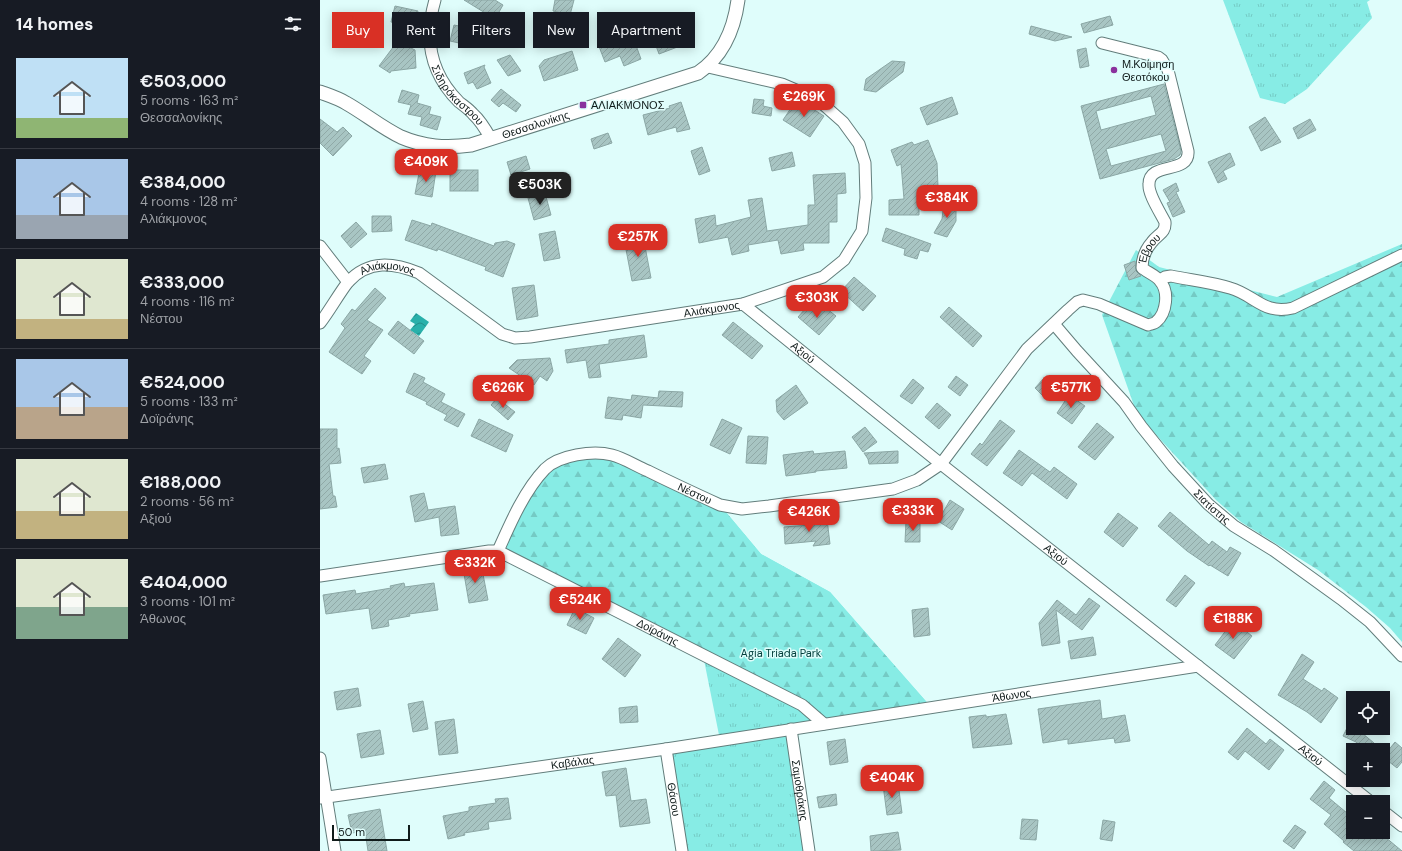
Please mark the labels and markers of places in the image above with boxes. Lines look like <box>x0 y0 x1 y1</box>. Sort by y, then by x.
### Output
place label: Μ.Κοίμηση Θεοτόκου <box>1122 57 1174 84</box>
marker: Μ.Κοίμηση Θεοτόκου <box>1109 65 1119 75</box>
pin: €269K <box>776 84 832 118</box>
place label: ΑΛΙΑΚΜΟΝΟΣ <box>591 98 665 112</box>
marker: ΑΛΙΑΚΜΟΝΟΣ <box>578 100 588 110</box>
pin: €409K <box>398 149 454 183</box>
pin: €503K <box>512 172 568 206</box>
pin: €384K <box>919 185 975 219</box>
pin: €257K <box>610 224 666 258</box>
pin: €303K <box>789 285 845 319</box>
pin: €626K <box>475 375 531 409</box>
pin: €577K <box>1043 375 1099 409</box>
pin: €333K <box>885 498 941 532</box>
pin: €426K <box>781 499 837 533</box>
pin: €332K <box>447 550 503 584</box>
pin: €524K <box>552 587 608 621</box>
pin: €188K <box>1205 606 1261 640</box>
pin: €404K <box>864 765 920 799</box>

